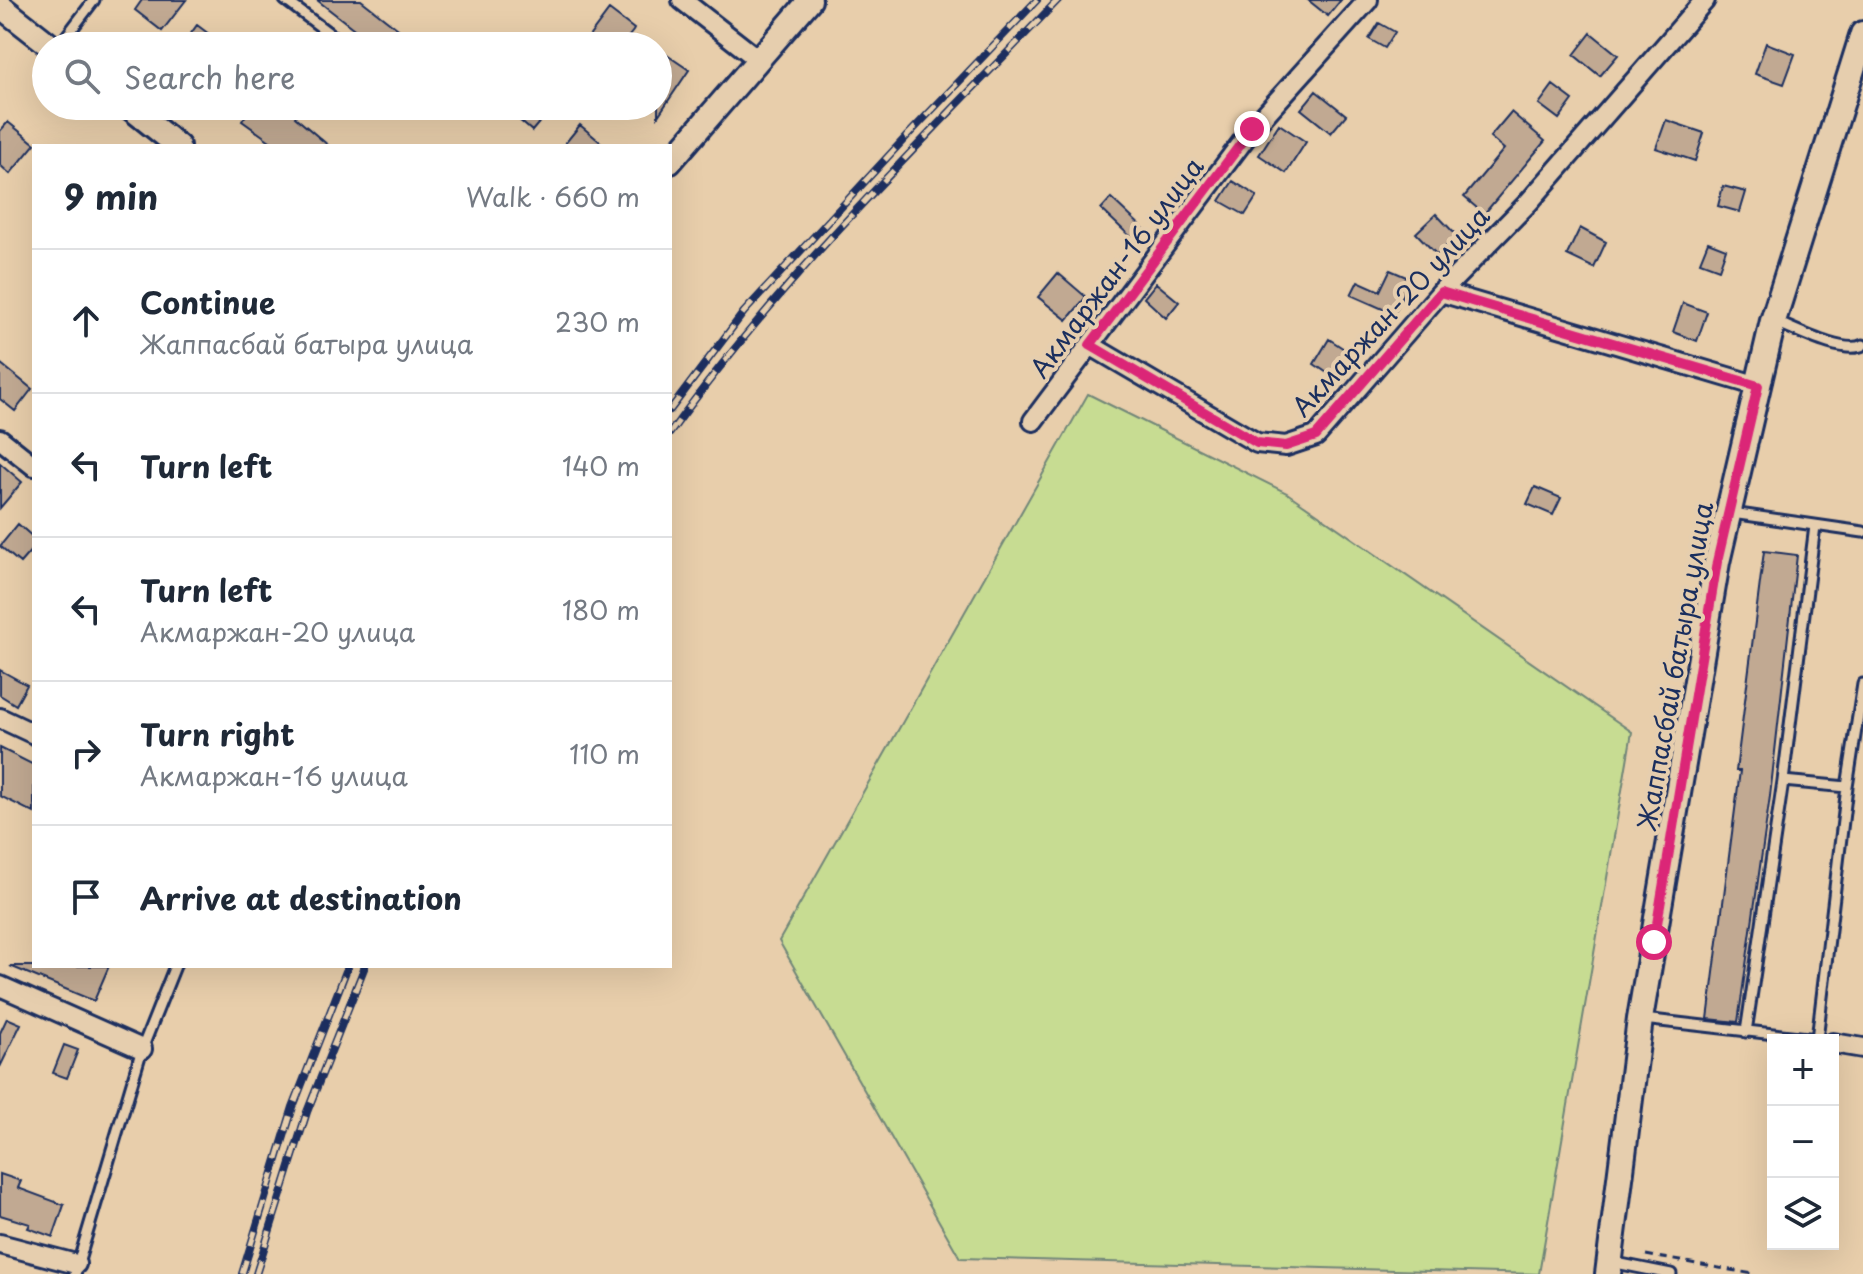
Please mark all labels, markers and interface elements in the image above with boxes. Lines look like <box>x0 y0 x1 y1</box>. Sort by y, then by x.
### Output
search box <box>32 32 672 120</box>
icon: search <box>60 54 104 98</box>
text: Search here <box>124 54 296 99</box>
route end <box>1234 111 1270 147</box>
street label: Акмаржан-16 улица <box>1020 148 1213 386</box>
text: 9 min <box>64 170 158 222</box>
text: Walk · 660 m <box>466 177 640 216</box>
street label: Акмаржан-20 улица <box>1282 197 1498 425</box>
text: Continue <box>140 279 275 324</box>
icon: ahead <box>64 299 108 343</box>
text: 230 m <box>555 302 640 341</box>
text: Жаппасбай батыра улица <box>140 324 473 363</box>
icon: left <box>64 443 108 487</box>
text: Turn left <box>140 443 272 488</box>
text: 140 m <box>562 446 640 485</box>
street label: Жаппасбай батыра улица <box>1626 498 1722 833</box>
text: Turn left <box>140 567 272 612</box>
icon: left <box>64 587 108 631</box>
text: 180 m <box>562 590 640 629</box>
text: Акмаржан-20 улица <box>140 612 415 651</box>
text: Turn right <box>140 711 295 756</box>
icon: right <box>64 731 108 775</box>
text: 110 m <box>569 734 640 773</box>
text: Акмаржан-16 улица <box>140 756 408 795</box>
icon: arrive <box>64 875 108 919</box>
text: Arrive at destination <box>140 875 462 920</box>
route start <box>1636 924 1672 960</box>
map controls <box>1767 1034 1839 1250</box>
button: + <box>1767 1034 1839 1106</box>
button: − <box>1767 1106 1839 1178</box>
button: layers <box>1767 1178 1839 1250</box>

